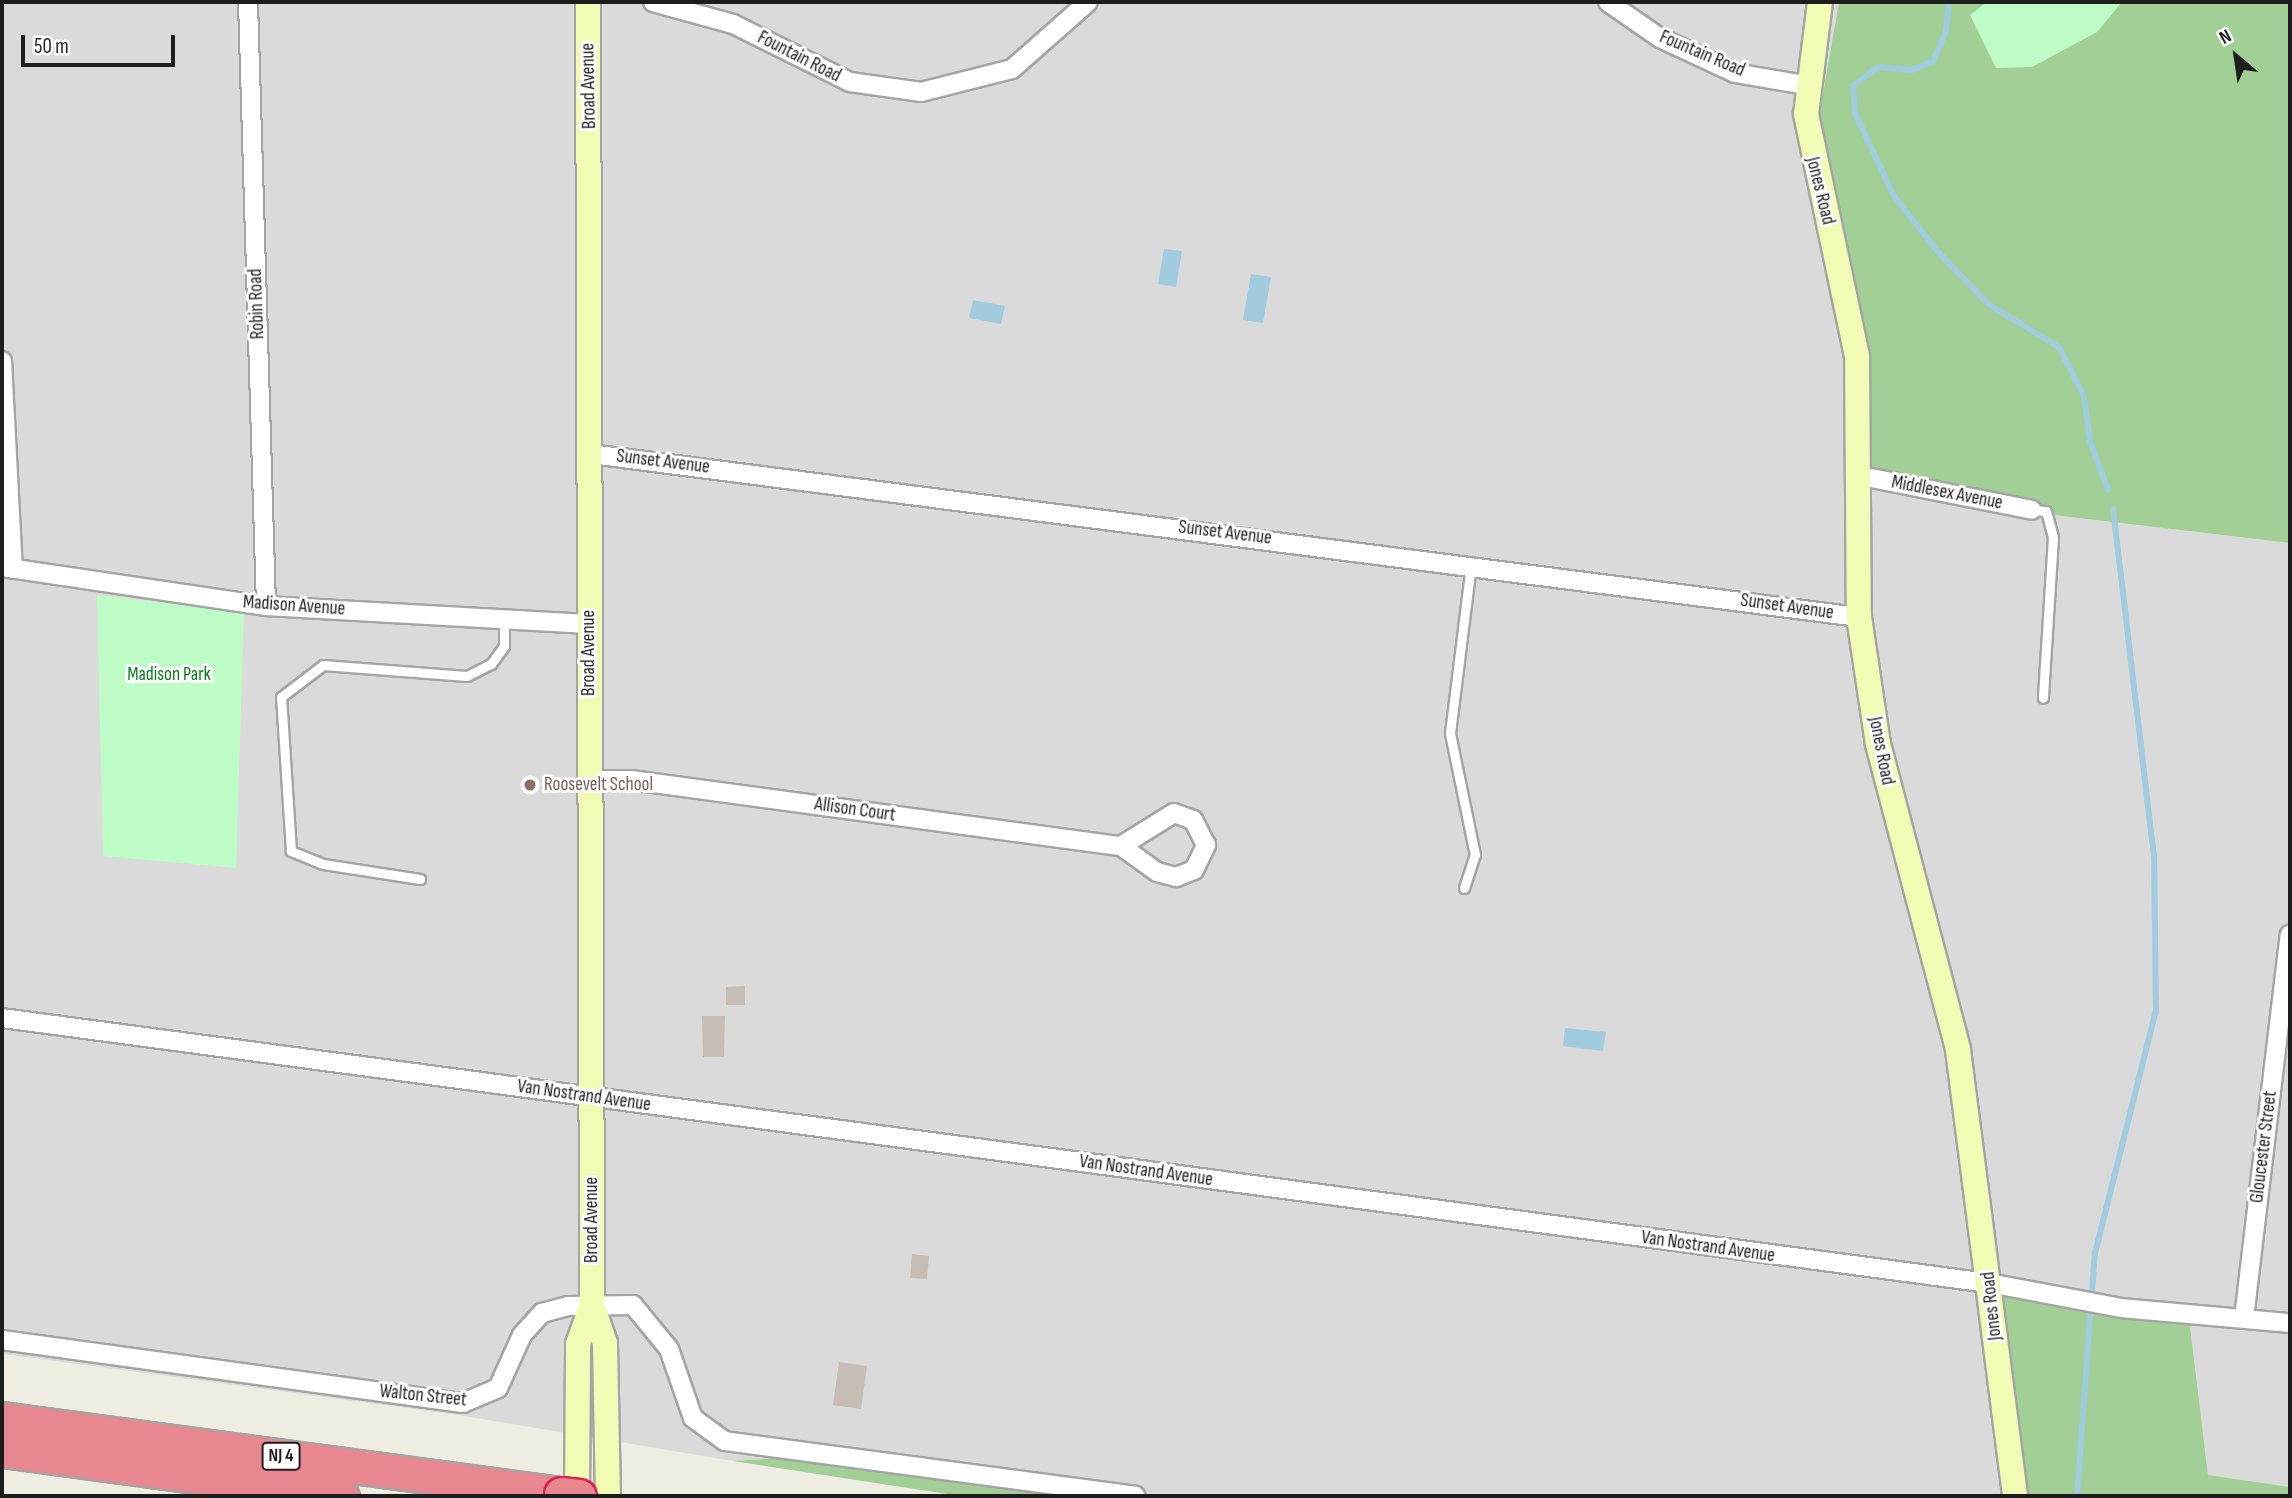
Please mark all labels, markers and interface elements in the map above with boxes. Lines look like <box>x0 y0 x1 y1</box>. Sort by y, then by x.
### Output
scale bar <box>24 21 178 65</box>
north arrow <box>2201 21 2271 91</box>
text: N <box>2216 25 2236 50</box>
street label: Fountain Road <box>754 26 844 88</box>
street label: Fountain Road <box>1656 26 1748 82</box>
text: 50 m <box>34 34 69 59</box>
street label: Broad Avenue <box>577 43 601 129</box>
street label: Jones Road <box>1801 155 1839 227</box>
street label: Robin Road <box>244 268 270 340</box>
street label: Sunset Avenue <box>615 445 711 479</box>
street label: Middlesex Avenue <box>1889 471 2005 515</box>
street label: Sunset Avenue <box>1177 516 1273 550</box>
street label: Sunset Avenue <box>1739 589 1835 625</box>
street label: Madison Avenue <box>242 591 346 621</box>
street label: Broad Avenue <box>578 610 600 696</box>
park label: Madison Park <box>127 664 211 686</box>
street label: Jones Road <box>1863 715 1899 787</box>
place label: Roosevelt School <box>544 774 653 796</box>
marker: Roosevelt School <box>522 777 538 793</box>
street label: Allison Court <box>813 793 897 827</box>
street label: Van Nostrand Avenue <box>516 1075 652 1117</box>
street label: Gloucester Street <box>2246 1090 2282 1204</box>
street label: Van Nostrand Avenue <box>1078 1150 1214 1192</box>
street label: Broad Avenue <box>581 1177 603 1263</box>
street label: Van Nostrand Avenue <box>1640 1226 1776 1268</box>
street label: Jones Road <box>1977 1270 2007 1342</box>
street label: Walton Street <box>378 1380 468 1412</box>
road number: NJ 4 <box>260 1442 302 1470</box>

